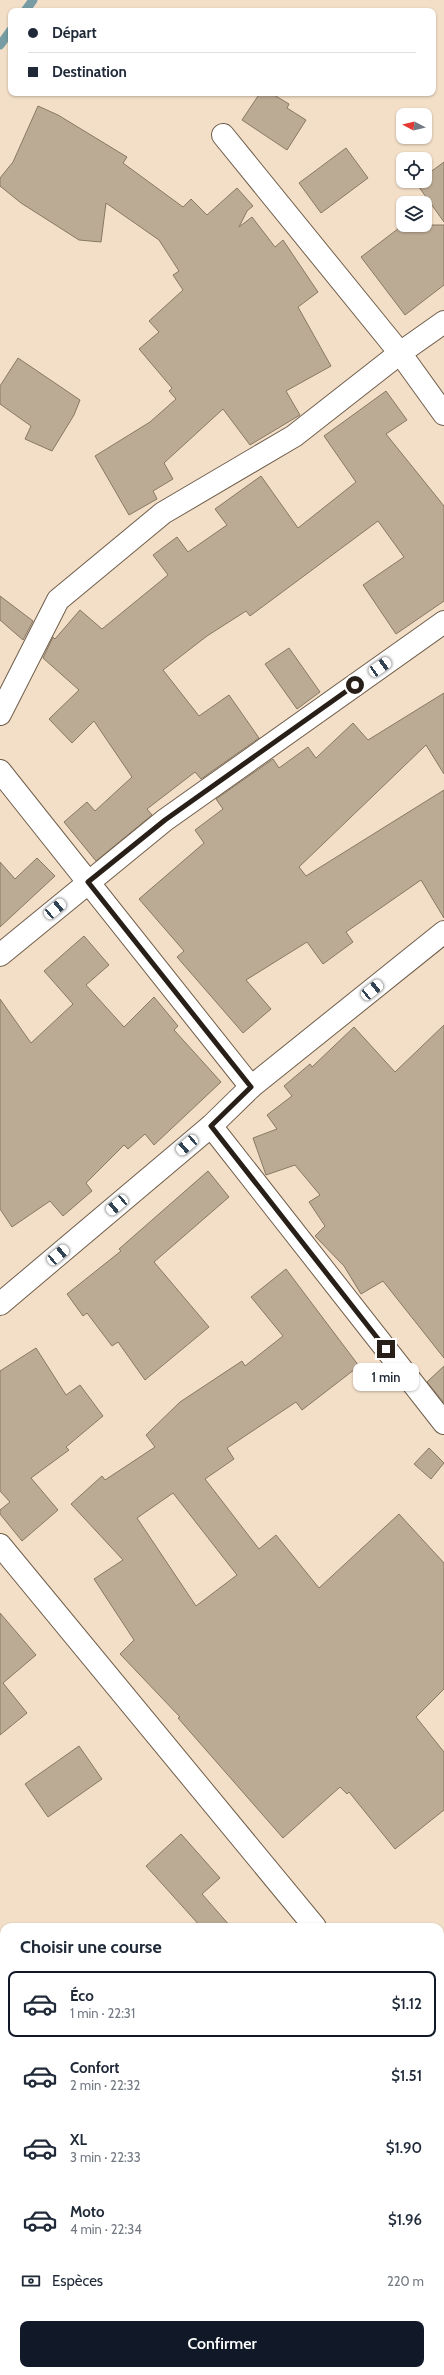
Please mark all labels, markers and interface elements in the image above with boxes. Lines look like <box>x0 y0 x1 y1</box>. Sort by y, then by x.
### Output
text: Départ <box>52 24 97 42</box>
text: Destination <box>52 63 127 81</box>
north arrow <box>396 108 432 144</box>
map controls <box>396 108 432 232</box>
button: locate <box>396 152 432 188</box>
button: layers <box>396 196 432 232</box>
car <box>367 655 393 679</box>
route start <box>346 676 364 694</box>
car <box>42 897 68 921</box>
car <box>359 978 385 1002</box>
car <box>174 1133 200 1157</box>
car <box>104 1193 130 1217</box>
car <box>45 1243 71 1267</box>
route end <box>377 1340 395 1358</box>
callout: 1 min <box>353 1363 419 1391</box>
text: 1 min <box>371 1369 401 1385</box>
text: Choisir une course <box>20 1936 162 1958</box>
icon: car <box>22 1986 58 2022</box>
text: Éco <box>70 1987 94 2005</box>
text: $1.12 <box>392 1995 422 2013</box>
text: 1 min · 22:31 <box>70 2005 135 2021</box>
icon: car <box>22 2058 58 2094</box>
text: Confort <box>70 2059 119 2077</box>
text: $1.51 <box>391 2067 422 2085</box>
text: 2 min · 22:32 <box>70 2077 140 2093</box>
icon: car <box>22 2130 58 2166</box>
text: XL <box>70 2131 87 2149</box>
text: $1.90 <box>386 2139 422 2157</box>
text: 3 min · 22:33 <box>70 2149 141 2165</box>
icon: car <box>22 2202 58 2238</box>
text: Moto <box>70 2203 104 2221</box>
text: $1.96 <box>388 2211 422 2229</box>
text: 4 min · 22:34 <box>70 2221 142 2237</box>
icon: cash <box>20 2270 42 2292</box>
text: Espèces <box>52 2272 103 2290</box>
text: 220 m <box>387 2273 424 2289</box>
button: Confirmer <box>20 2321 424 2367</box>

